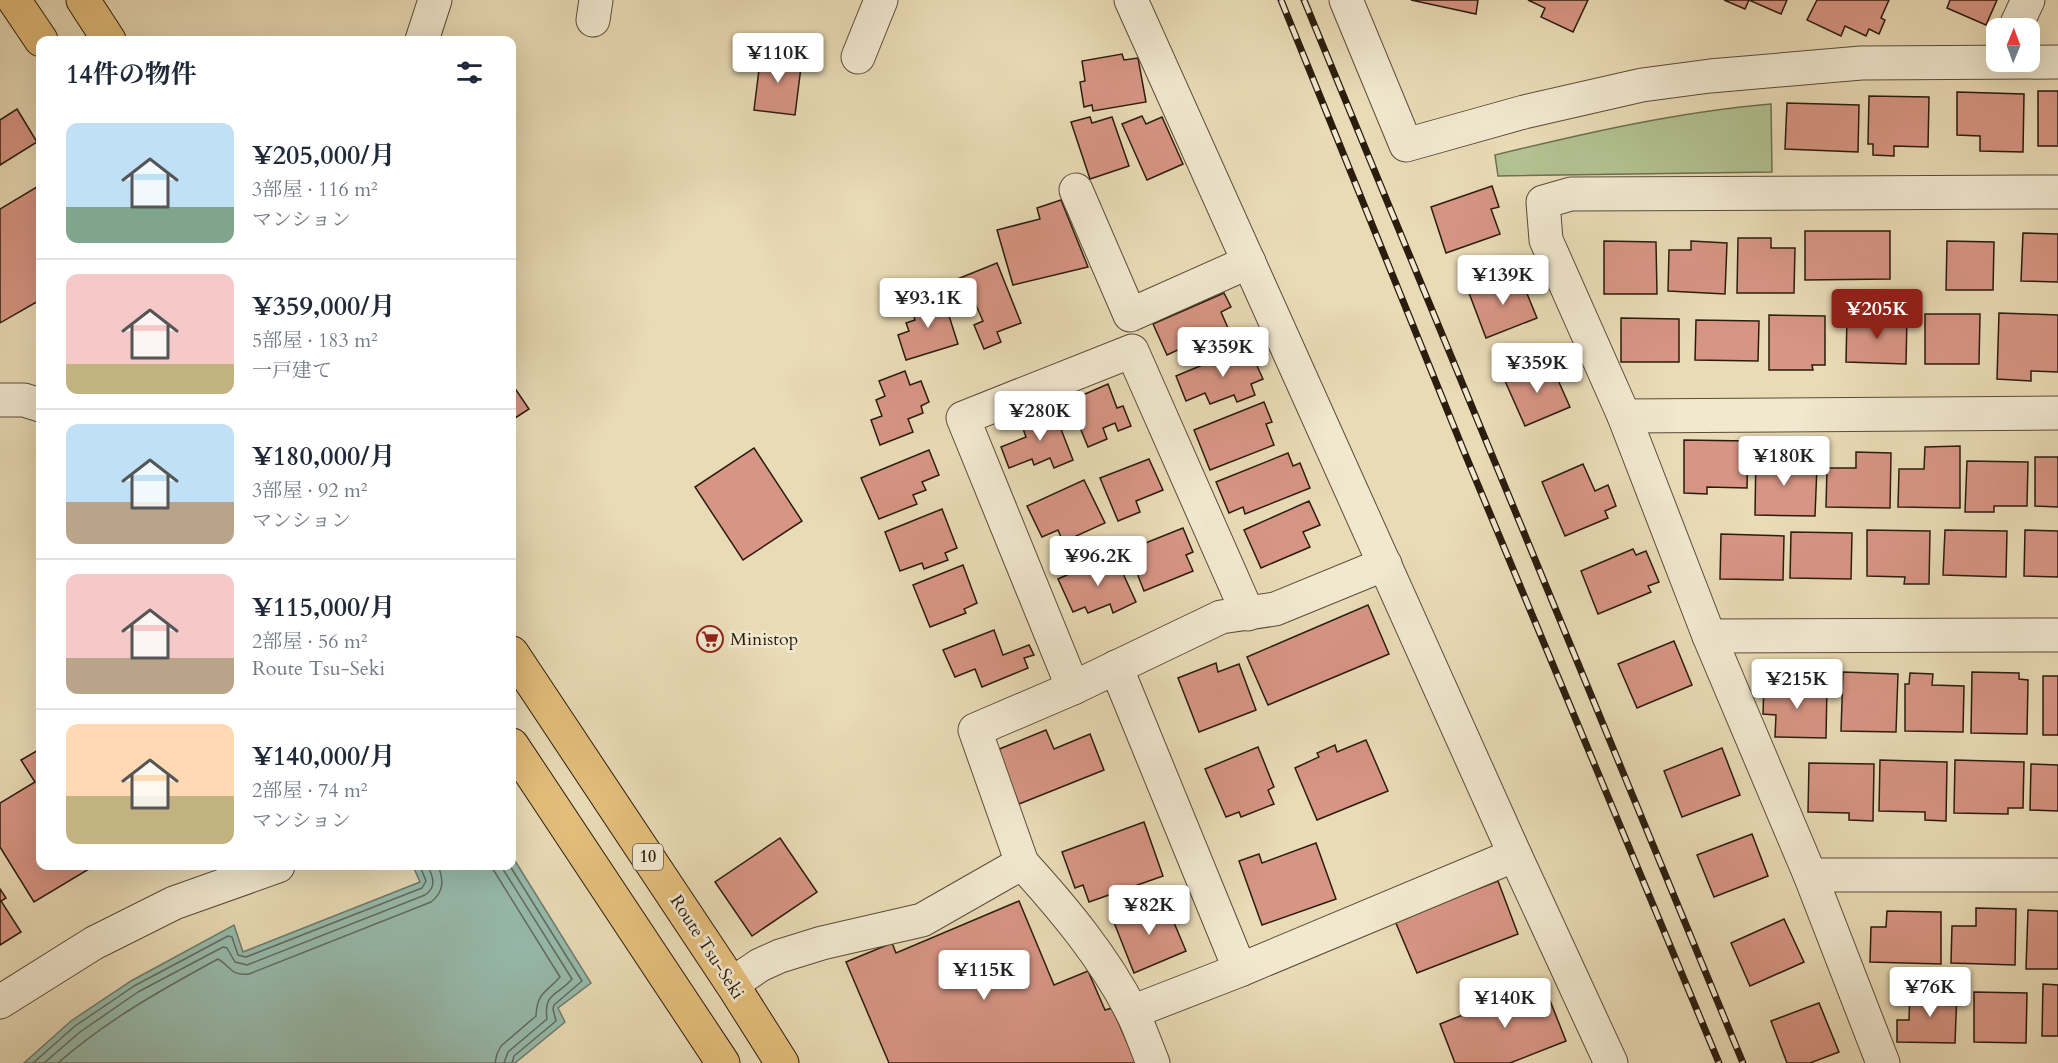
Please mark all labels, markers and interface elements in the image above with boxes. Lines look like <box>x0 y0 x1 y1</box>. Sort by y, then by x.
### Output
north arrow <box>1986 18 2040 72</box>
map controls <box>1986 18 2040 72</box>
pin: ¥110K <box>736 33 820 84</box>
text: ¥110K <box>747 39 809 66</box>
icon: filters <box>453 56 486 89</box>
text: 14件の物件 <box>66 57 197 92</box>
text: ¥205,000/月 <box>252 138 395 173</box>
icon: home <box>114 147 186 219</box>
text: 3部屋 · 116 m² <box>252 176 378 203</box>
text: マンション <box>252 206 351 233</box>
pin: ¥139K <box>1461 255 1545 306</box>
text: ¥139K <box>1472 261 1534 288</box>
pin: ¥93.1K <box>879 278 977 329</box>
text: ¥93.1K <box>894 284 962 311</box>
text: ¥359,000/月 <box>252 289 395 324</box>
pin: ¥205K <box>1835 289 1919 340</box>
text: ¥205K <box>1846 295 1908 322</box>
icon: home <box>114 298 186 370</box>
text: 5部屋 · 183 m² <box>252 327 378 354</box>
pin: ¥359K <box>1181 327 1265 378</box>
text: ¥359K <box>1192 333 1254 360</box>
pin: ¥359K <box>1495 343 1579 394</box>
text: ¥359K <box>1506 349 1568 376</box>
text: 一戸建て <box>252 357 332 384</box>
pin: ¥280K <box>998 391 1082 442</box>
text: ¥280K <box>1009 397 1071 424</box>
pin: ¥180K <box>1742 436 1826 487</box>
text: ¥180,000/月 <box>252 439 395 474</box>
text: ¥180K <box>1753 442 1815 469</box>
icon: home <box>114 448 186 520</box>
text: 3部屋 · 92 m² <box>252 477 368 504</box>
text: マンション <box>252 507 351 534</box>
pin: ¥96.2K <box>1049 536 1147 587</box>
text: ¥96.2K <box>1064 542 1132 569</box>
text: ¥115,000/月 <box>252 590 395 625</box>
icon: home <box>114 598 186 670</box>
supermarket icon: Ministop <box>695 624 725 654</box>
place label: Ministop <box>730 627 798 652</box>
text: 2部屋 · 56 m² <box>252 628 368 655</box>
text: Route Tsu-Seki <box>252 655 385 682</box>
pin: ¥215K <box>1755 659 1839 710</box>
text: ¥215K <box>1766 665 1828 692</box>
text: ¥140,000/月 <box>252 739 395 774</box>
icon: home <box>114 748 186 820</box>
text: 2部屋 · 74 m² <box>252 777 368 804</box>
text: マンション <box>252 807 351 834</box>
road number: 10 <box>633 844 663 870</box>
pin: ¥82K <box>1113 885 1185 936</box>
street label: Route Tsu-Seki <box>664 890 750 1004</box>
text: ¥82K <box>1123 891 1175 918</box>
pin: ¥115K <box>942 950 1026 1001</box>
text: ¥115K <box>953 956 1015 983</box>
pin: ¥76K <box>1894 967 1966 1018</box>
text: ¥76K <box>1904 973 1956 1000</box>
pin: ¥140K <box>1463 978 1547 1029</box>
text: ¥140K <box>1474 984 1536 1011</box>

